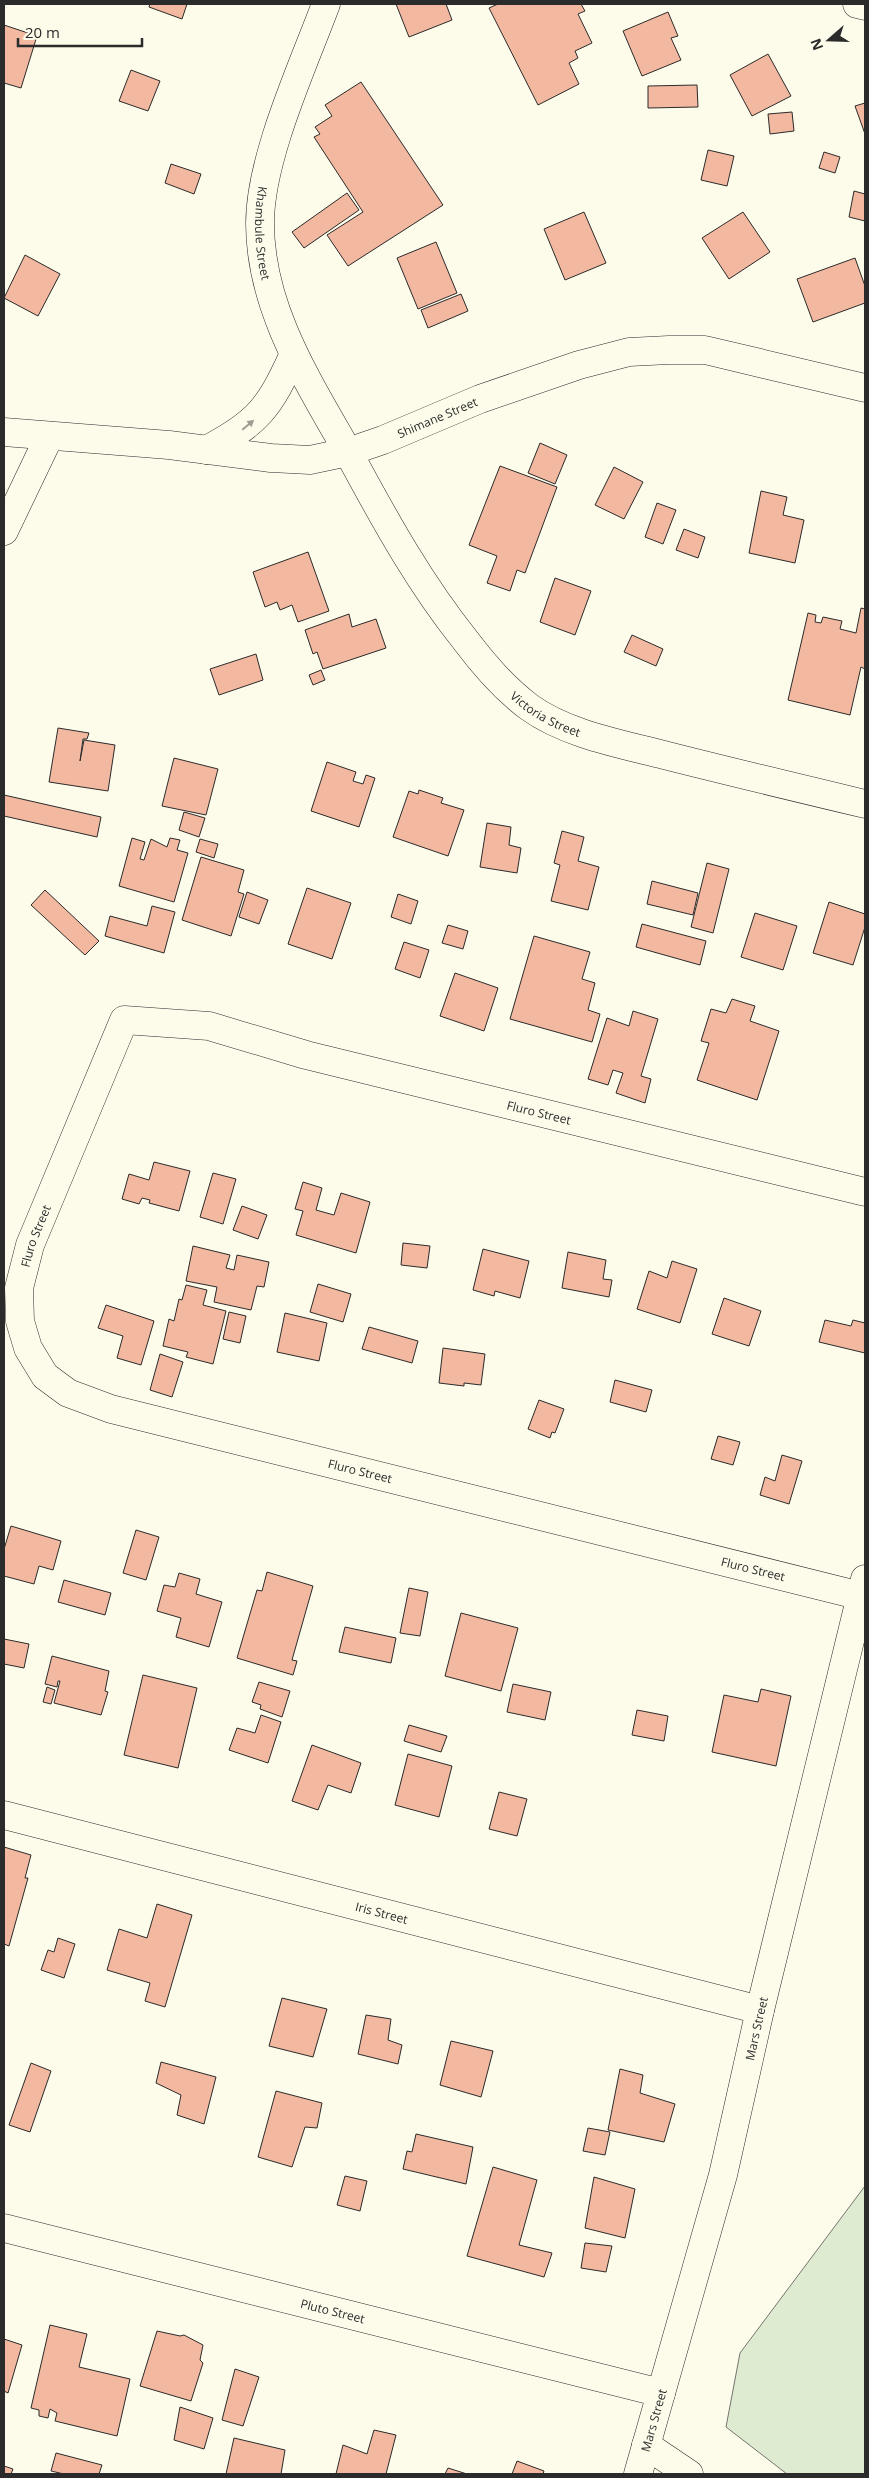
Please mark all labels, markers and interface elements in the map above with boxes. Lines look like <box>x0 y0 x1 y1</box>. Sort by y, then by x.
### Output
scale bar <box>18 15 141 47</box>
north arrow <box>804 15 854 65</box>
text: 20 m <box>25 22 60 42</box>
text: N <box>805 36 827 53</box>
street label: Khambule Street <box>251 185 275 281</box>
street label: Shimane Street <box>394 393 480 442</box>
one-way arrow <box>241 419 253 431</box>
street label: Victoria Street <box>507 687 583 740</box>
street label: Fluro Street <box>505 1096 573 1128</box>
street label: Fluro Street <box>16 1202 54 1269</box>
street label: Fluro Street <box>326 1455 394 1487</box>
street label: Fluro Street <box>719 1553 787 1585</box>
street label: Iris Street <box>354 1897 410 1927</box>
street label: Mars Street <box>740 1995 771 2062</box>
street label: Pluto Street <box>299 2294 367 2327</box>
street label: Mars Street <box>636 2387 670 2454</box>

